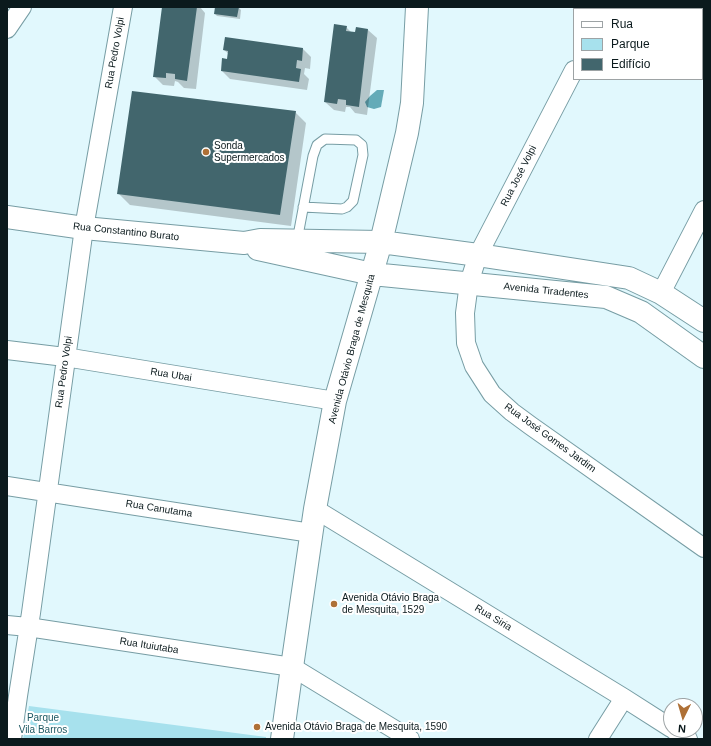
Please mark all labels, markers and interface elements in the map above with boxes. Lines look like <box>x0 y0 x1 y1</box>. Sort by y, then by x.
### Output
legend <box>573 8 703 80</box>
street label: Rua Pedro Volpi <box>103 16 127 90</box>
text: Rua <box>611 17 633 31</box>
text: Parque <box>611 37 650 51</box>
text: Edifício <box>611 57 650 71</box>
place label: Sonda Supermercados <box>214 140 285 164</box>
street label: Rua José Volpi <box>499 144 539 208</box>
marker: Sonda Supermercados <box>201 147 211 157</box>
street label: Rua Constantino Burato <box>72 220 180 244</box>
street label: Avenida Otávio Braga de Mesquita <box>326 273 378 425</box>
street label: Avenida Tiradentes <box>503 281 589 301</box>
street label: Rua Pedro Volpi <box>53 335 75 409</box>
street label: Rua Ubai <box>149 366 193 384</box>
street label: Rua José Gomes Jardim <box>502 401 598 475</box>
street label: Rua Canutama <box>125 498 193 520</box>
place label: Avenida Otávio Braga de Mesquita, 1529 <box>342 592 439 616</box>
marker: Avenida Otávio Braga de Mesquita, 1529 <box>329 599 339 609</box>
street label: Rua Siria <box>472 602 514 634</box>
street label: Rua Ituiutaba <box>119 635 179 657</box>
north arrow <box>663 698 703 738</box>
park label: Parque Vila Barros <box>19 712 67 736</box>
place label: Avenida Otávio Braga de Mesquita, 1590 <box>265 721 447 733</box>
marker: Avenida Otávio Braga de Mesquita, 1590 <box>252 722 262 732</box>
text: N <box>678 723 687 735</box>

